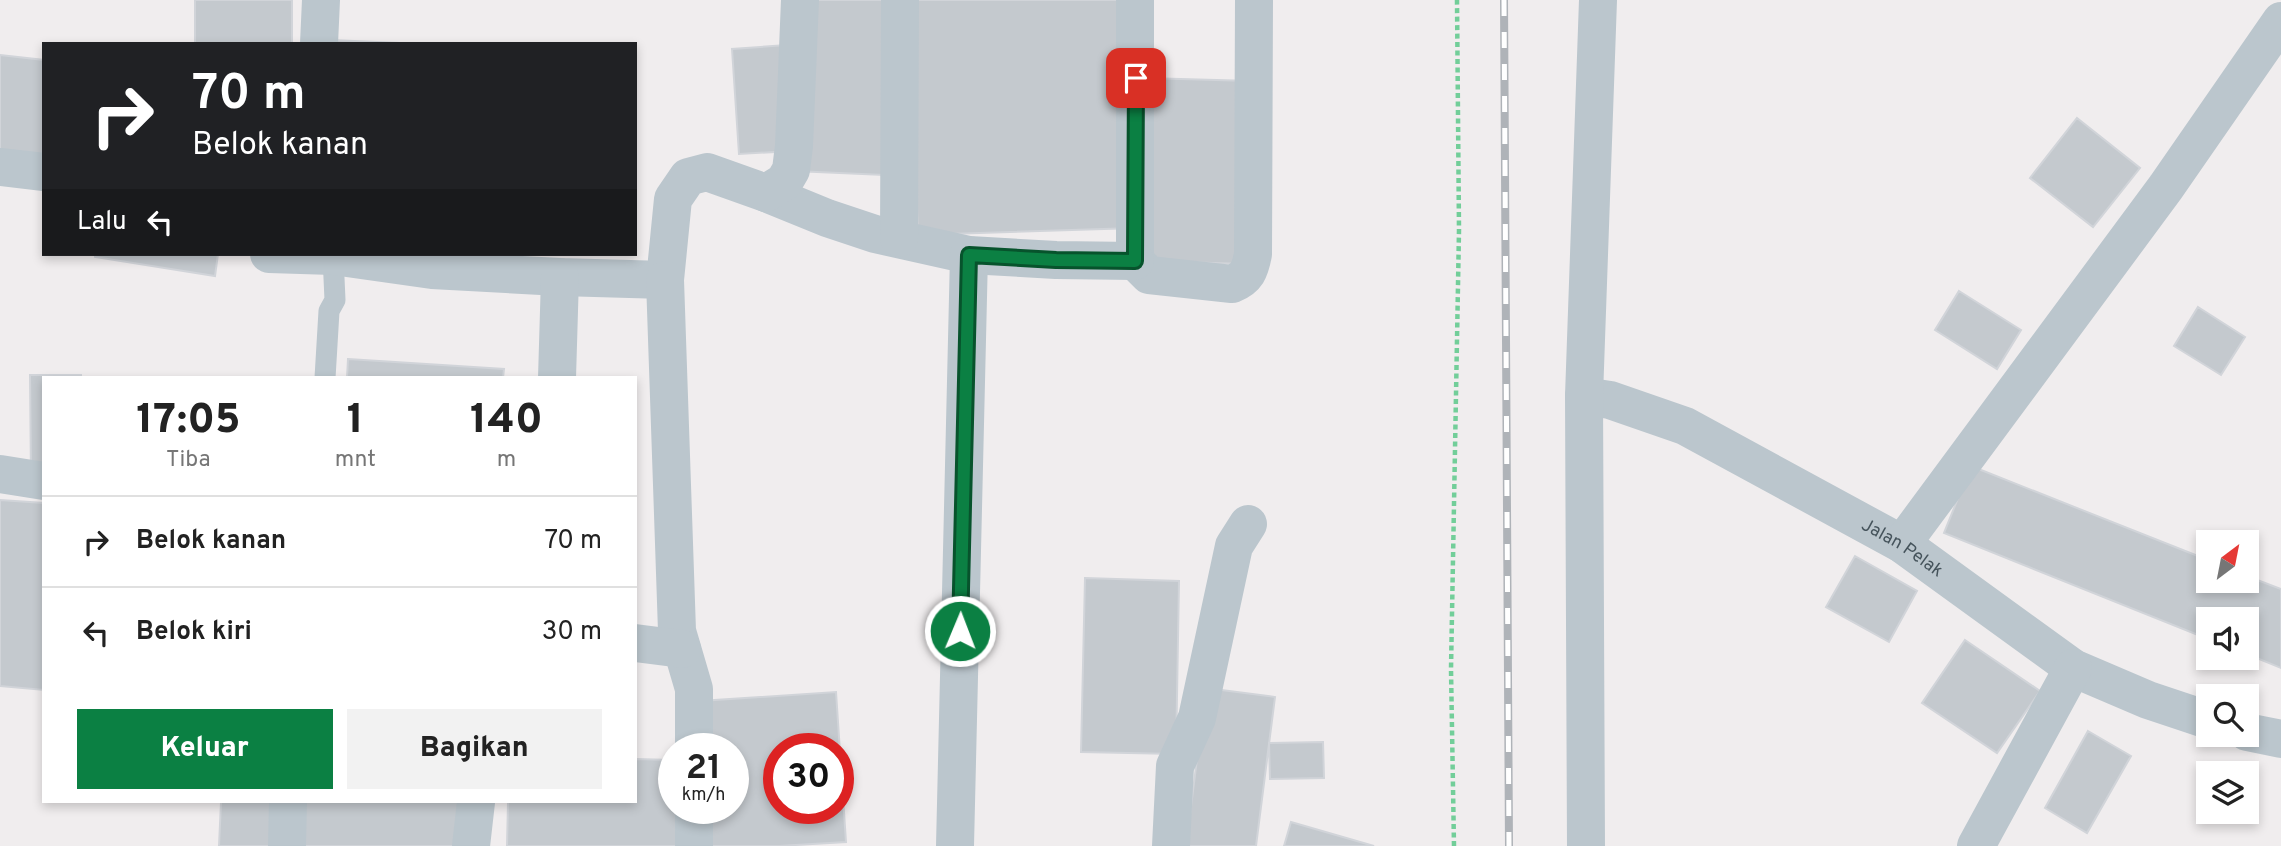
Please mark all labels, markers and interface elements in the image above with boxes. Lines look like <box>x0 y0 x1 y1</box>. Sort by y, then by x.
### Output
pin <box>1106 48 1166 108</box>
icon: arrive <box>1117 59 1155 97</box>
text: 70 m <box>192 65 306 127</box>
icon: right <box>77 70 168 161</box>
text: Belok kanan <box>192 126 368 166</box>
icon: left <box>141 203 179 241</box>
text: Lalu <box>77 206 127 239</box>
text: 17:05 <box>136 395 241 448</box>
text: 1 <box>347 395 364 448</box>
text: 140 <box>470 395 543 448</box>
text: Tiba <box>166 446 211 475</box>
text: mnt <box>335 446 376 475</box>
text: m <box>497 446 516 475</box>
street label: Jalan Pelak <box>1857 514 1947 583</box>
icon: right <box>77 523 115 561</box>
text: Belok kanan <box>136 525 286 558</box>
text: 70 m <box>544 525 602 558</box>
north arrow <box>2196 530 2259 593</box>
map controls <box>2196 530 2259 824</box>
position arrow <box>923 594 997 668</box>
button: sound <box>2196 607 2259 670</box>
icon: left <box>77 614 115 652</box>
text: Belok kiri <box>136 616 252 649</box>
text: 30 m <box>542 616 602 649</box>
button: search <box>2196 684 2259 747</box>
button: Keluar <box>77 709 333 789</box>
button: Bagikan <box>347 709 602 789</box>
speed limit sign: 30 <box>763 733 854 824</box>
text: 21 <box>686 747 721 791</box>
button: layers <box>2196 761 2259 824</box>
text: km/h <box>682 784 725 807</box>

